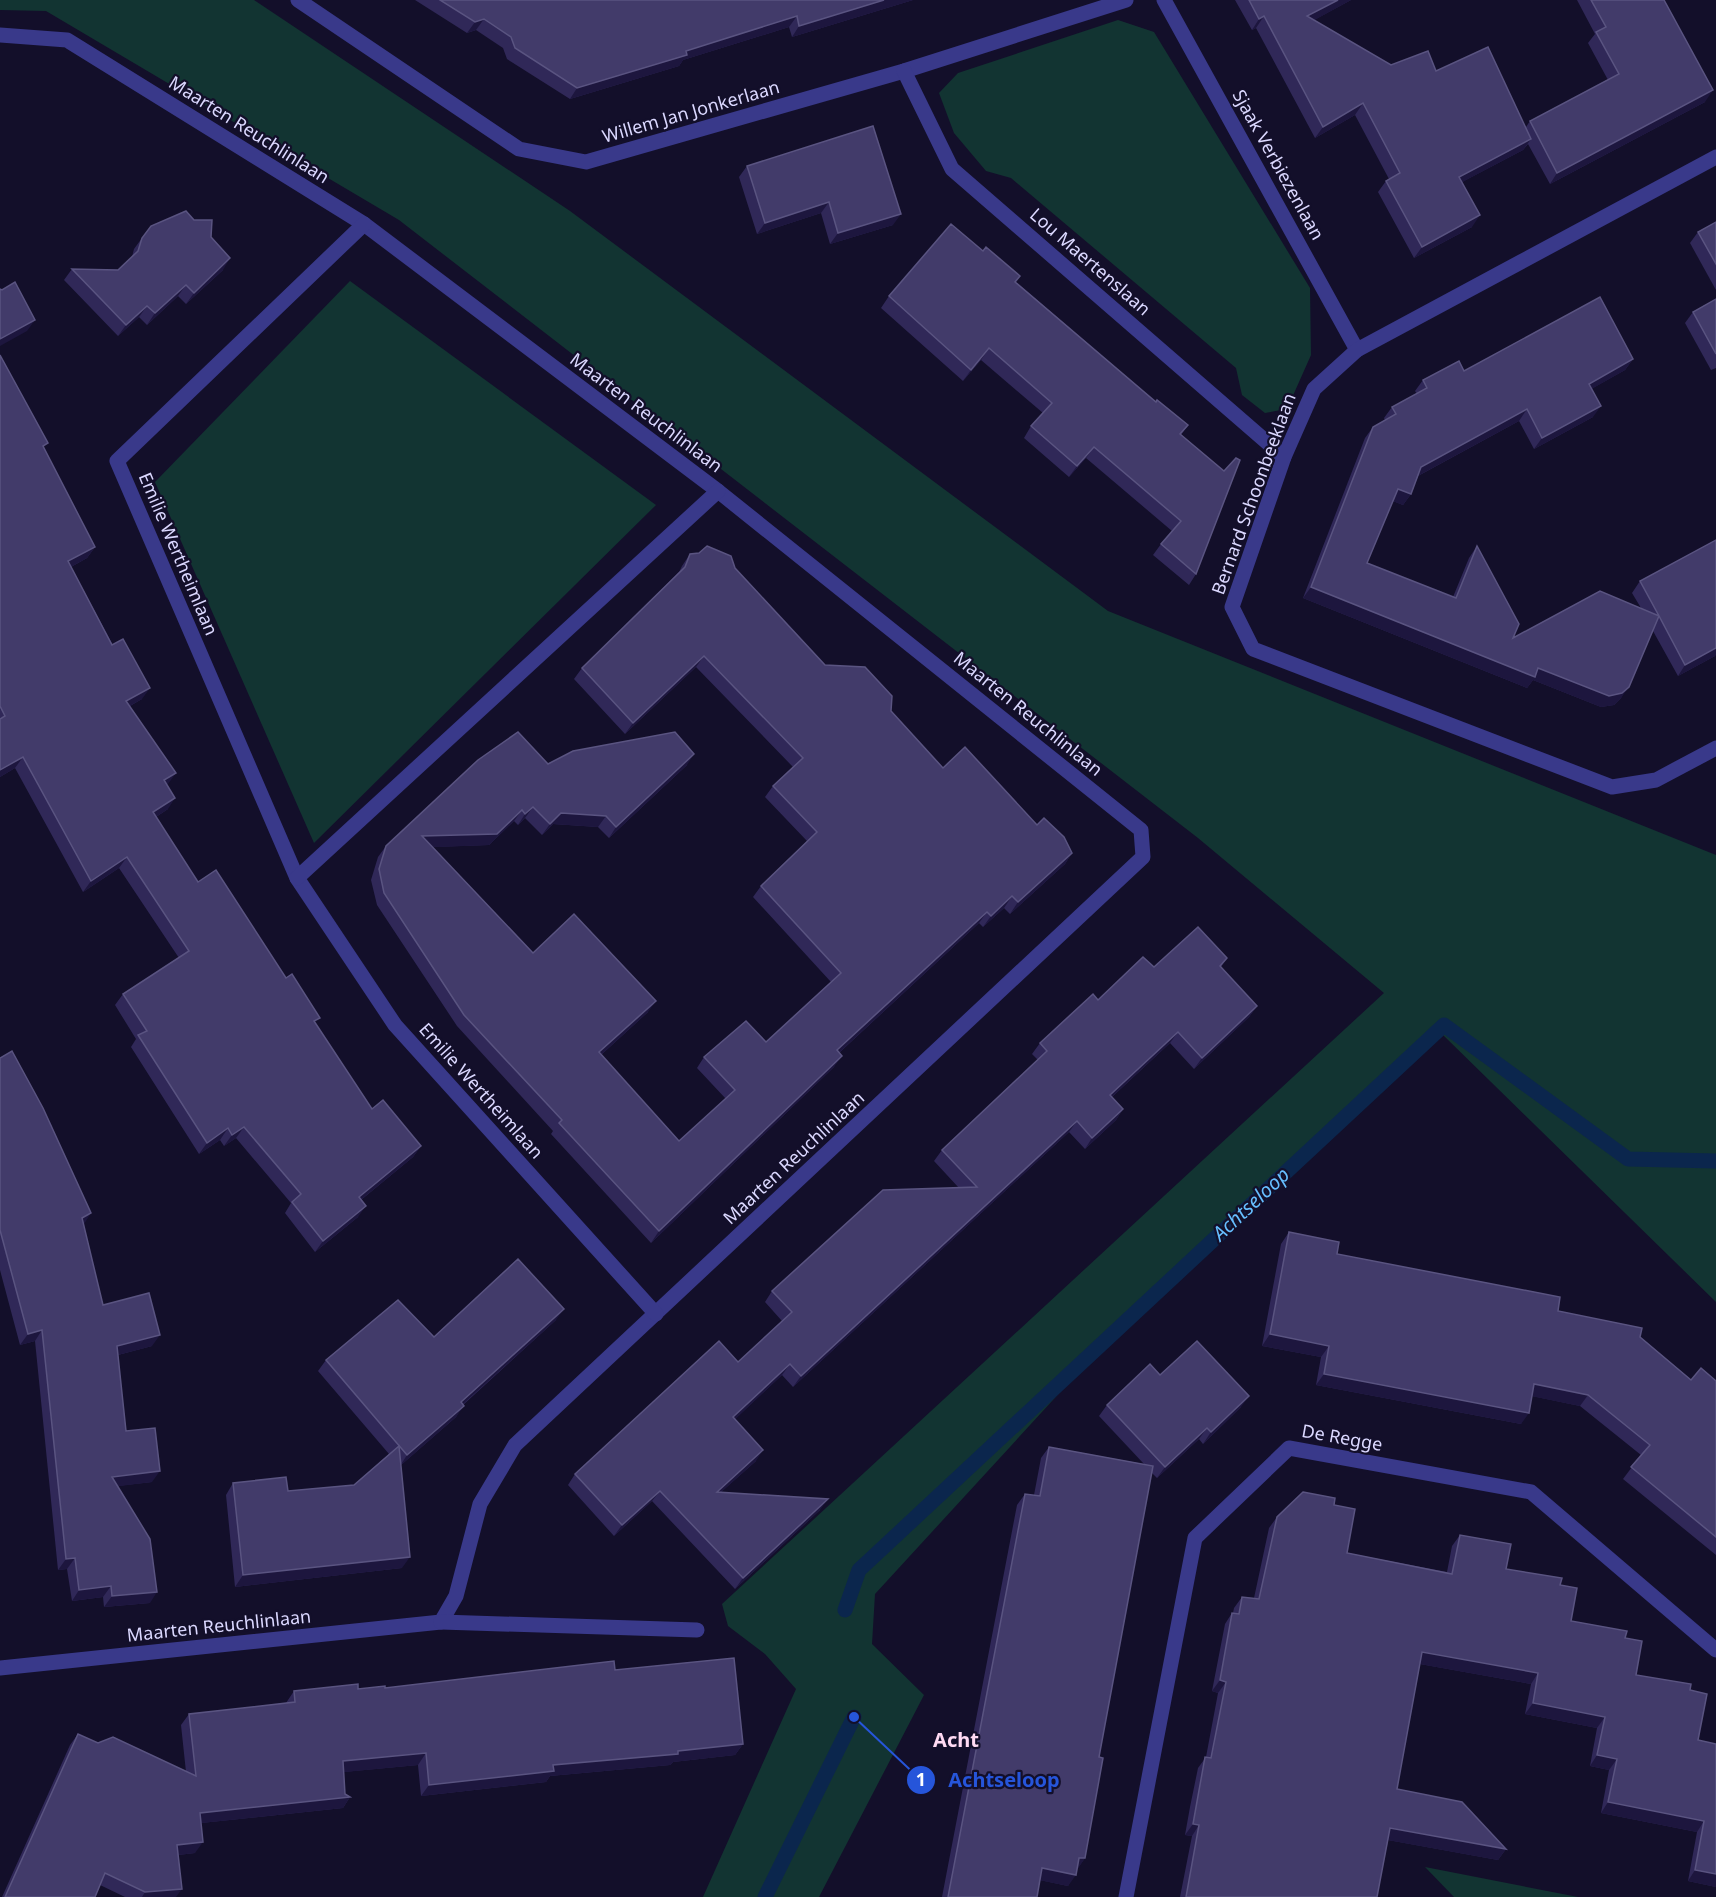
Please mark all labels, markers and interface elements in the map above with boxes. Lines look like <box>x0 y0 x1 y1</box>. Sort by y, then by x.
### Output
street label: Maarten Reuchlinlaan <box>165 70 334 188</box>
street label: Willem Jan Jonkerlaan <box>599 74 782 148</box>
street label: Sjaak Verbiezenlaan <box>1228 85 1330 244</box>
street label: Lou Maertenslaan <box>1025 202 1156 320</box>
street label: Maarten Reuchlinlaan <box>565 347 728 477</box>
street label: Bernard Schoonbeeklaan <box>1205 390 1301 598</box>
street label: Emilie Wertheimlaan <box>134 468 224 639</box>
street label: Maarten Reuchlinlaan <box>949 646 1108 781</box>
street label: Emilie Wertheimlaan <box>414 1017 549 1163</box>
street label: Maarten Reuchlinlaan <box>717 1085 869 1229</box>
water label: Achtseloop <box>1205 1161 1295 1248</box>
street label: De Regge <box>1300 1418 1384 1456</box>
street label: Maarten Reuchlinlaan <box>126 1603 312 1647</box>
district label: Acht <box>933 1726 979 1753</box>
callout: Achtseloop <box>906 1761 1072 1799</box>
text: Achtseloop <box>948 1766 1060 1793</box>
text: 1 <box>916 1767 926 1791</box>

